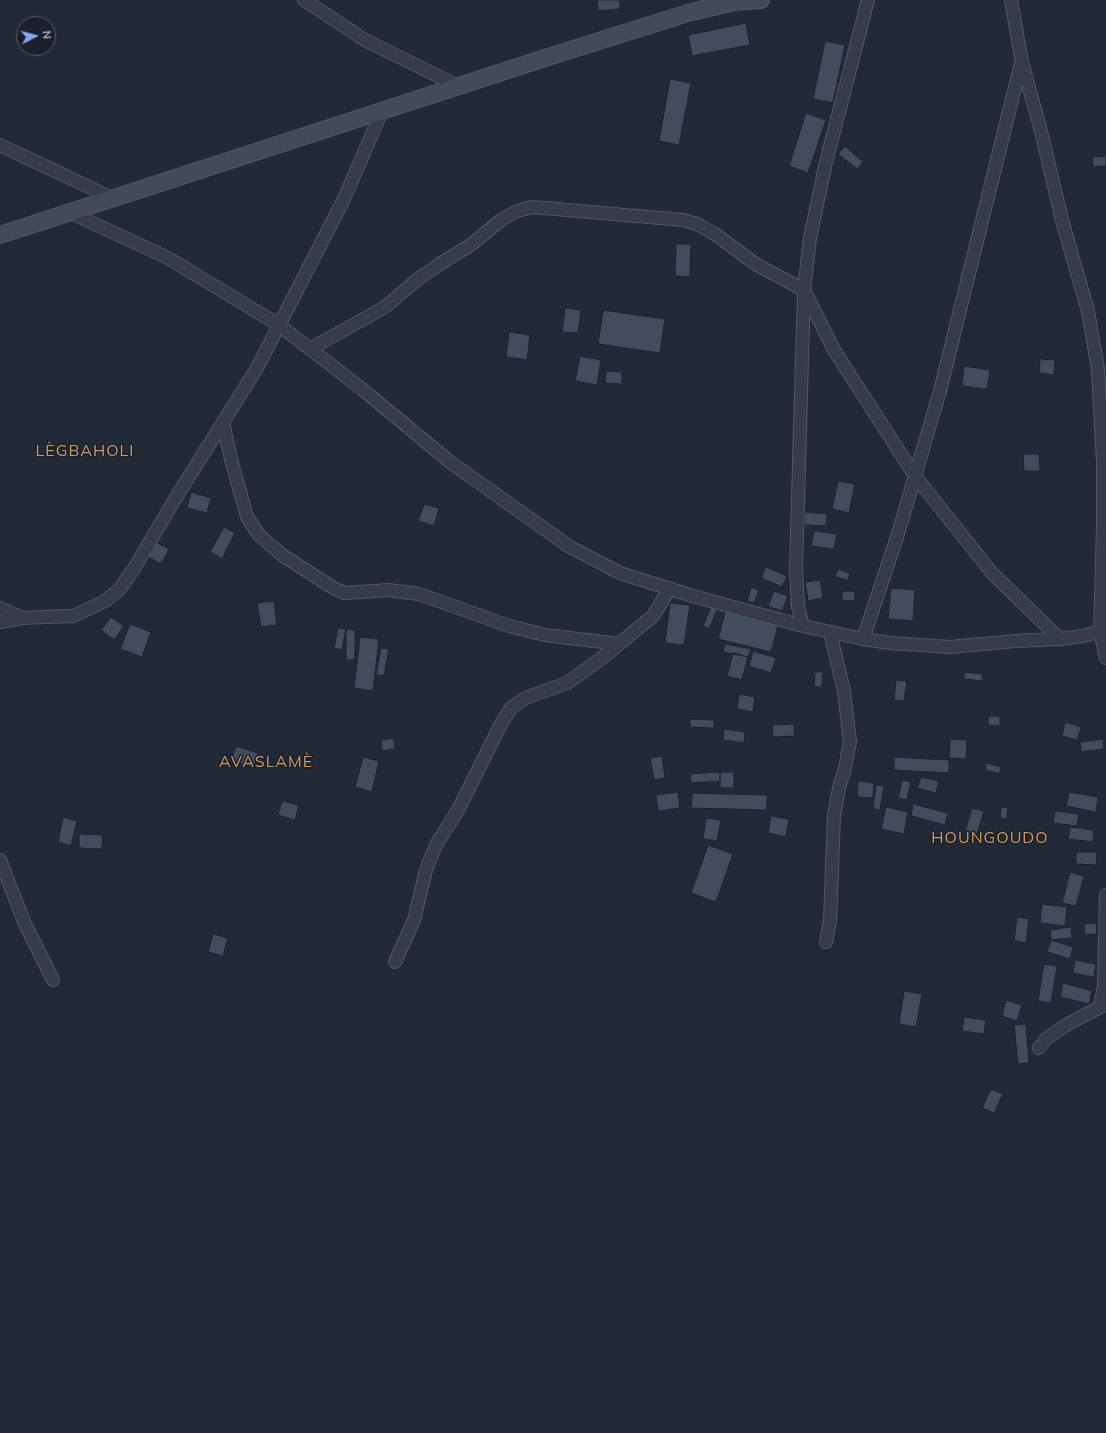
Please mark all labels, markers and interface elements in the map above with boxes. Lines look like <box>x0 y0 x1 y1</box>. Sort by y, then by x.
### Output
north arrow <box>16 16 56 56</box>
text: N <box>40 30 54 40</box>
district label: LÈGBAHOLI <box>36 441 134 461</box>
district label: AVASLAMÈ <box>219 752 313 772</box>
district label: HOUNGOUDO <box>931 828 1049 848</box>

